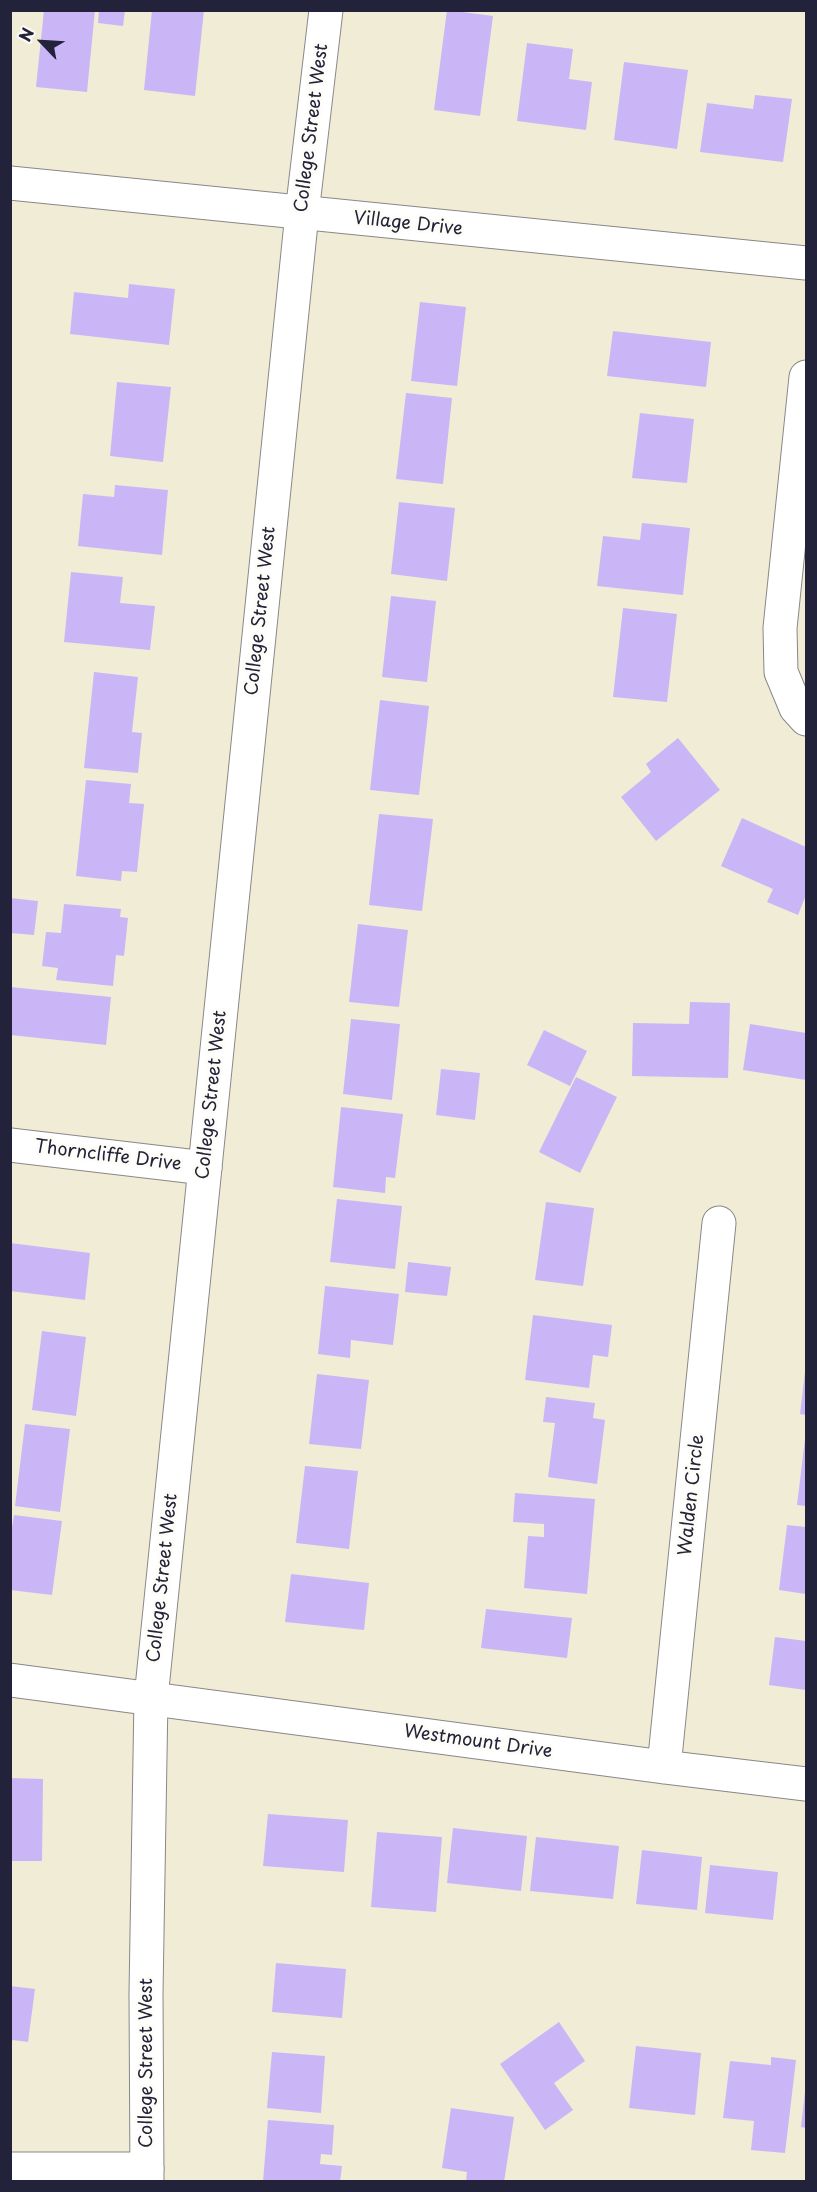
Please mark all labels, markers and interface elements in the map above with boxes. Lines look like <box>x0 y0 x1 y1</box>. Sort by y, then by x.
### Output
north arrow <box>12 12 72 72</box>
text: N <box>12 24 39 45</box>
street label: College Street West <box>291 42 333 214</box>
street label: Village Drive <box>352 208 464 240</box>
street label: College Street West <box>241 525 281 697</box>
street label: College Street West <box>192 1009 232 1181</box>
street label: Thorncliffe Drive <box>33 1136 183 1176</box>
street label: Walden Circle <box>675 1433 709 1557</box>
street label: College Street West <box>143 1492 183 1664</box>
street label: Westmount Drive <box>402 1721 554 1763</box>
street label: College Street West <box>136 1978 158 2148</box>

